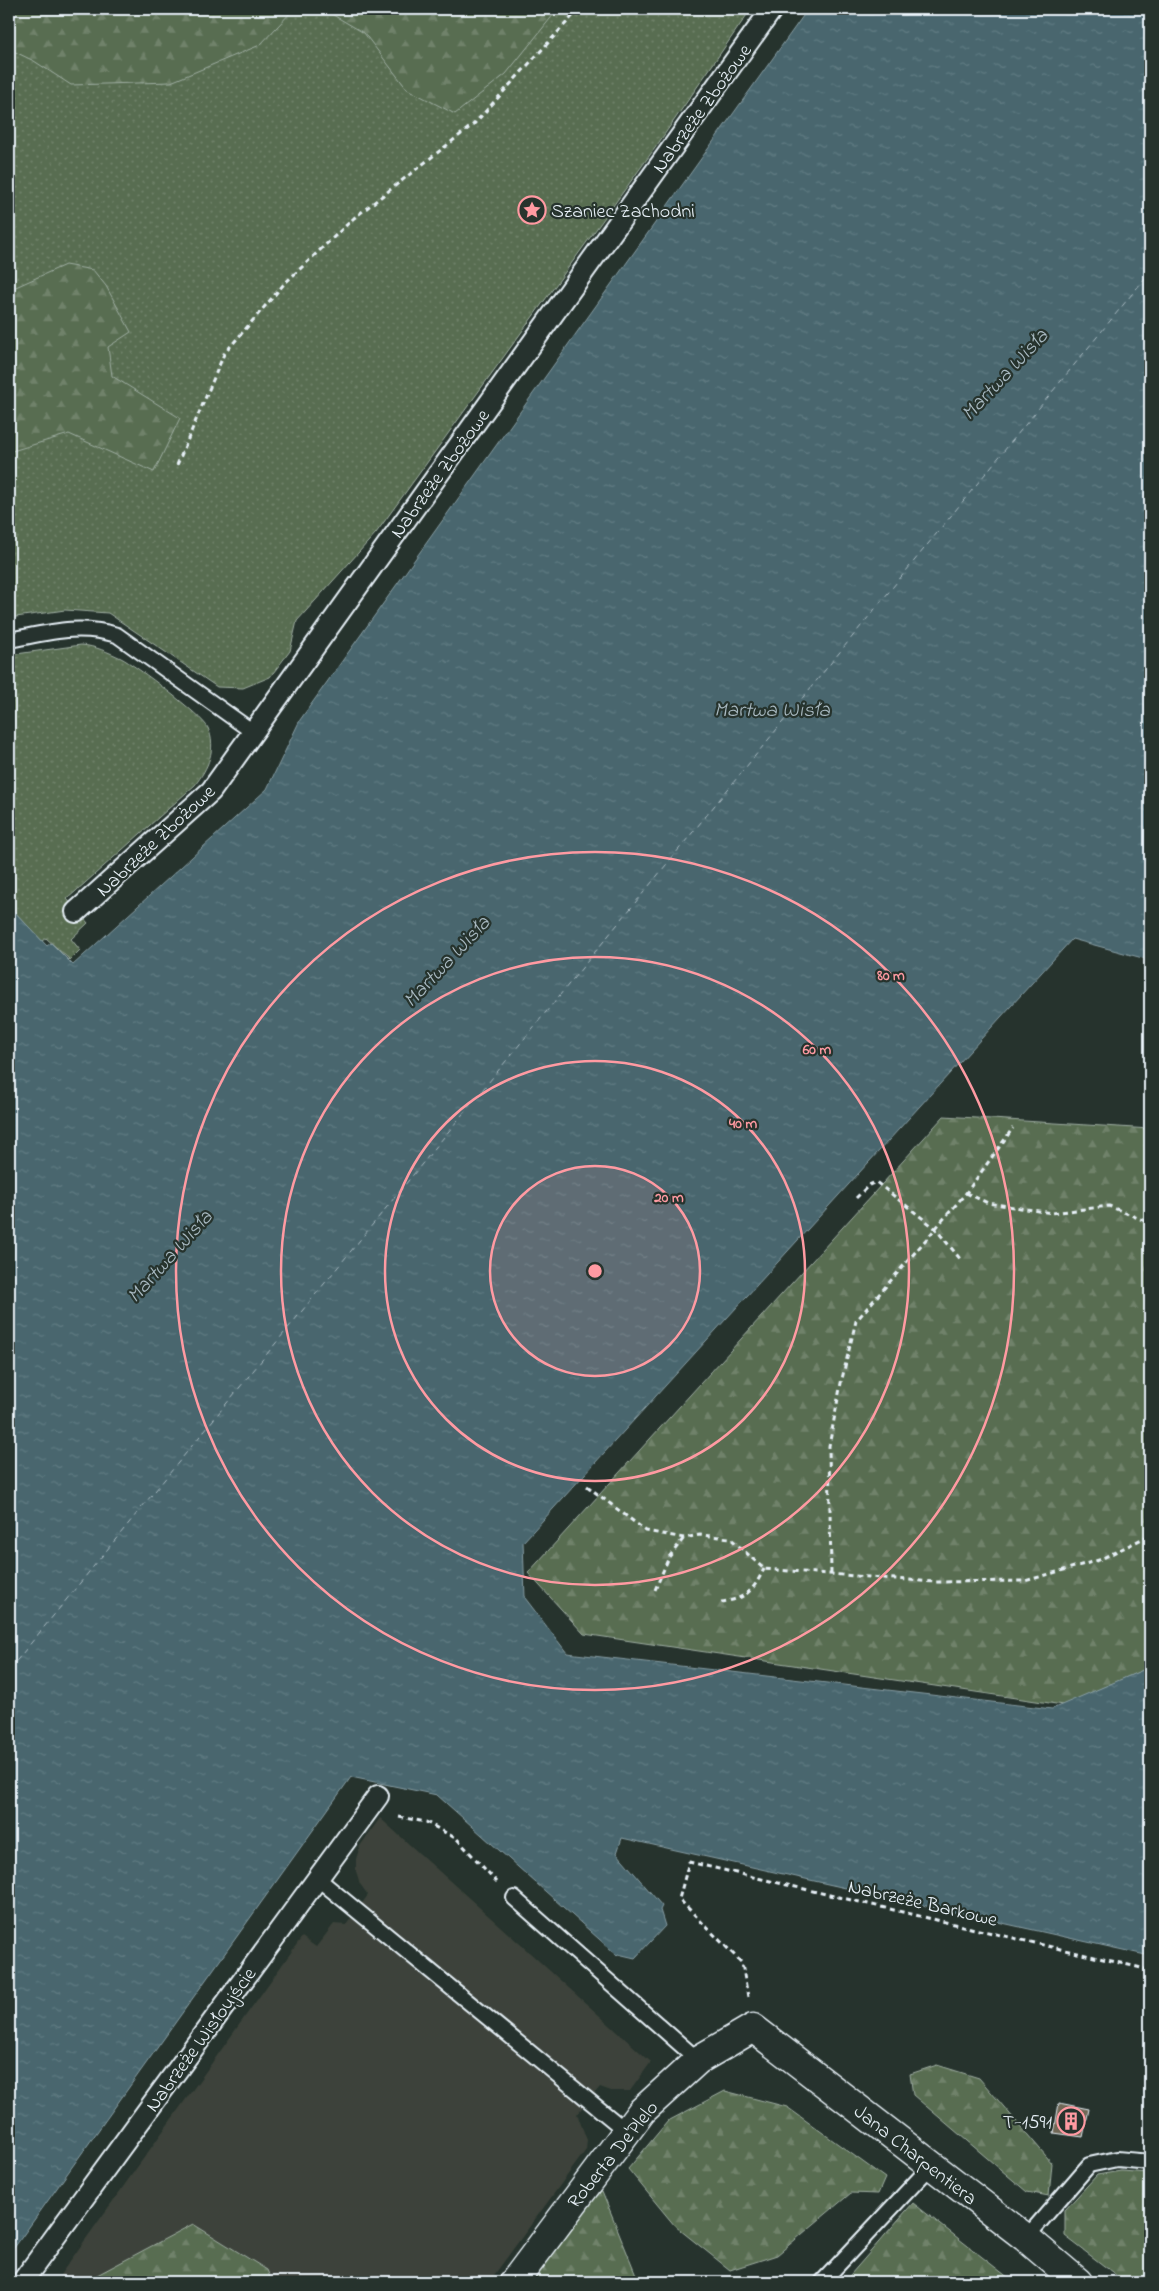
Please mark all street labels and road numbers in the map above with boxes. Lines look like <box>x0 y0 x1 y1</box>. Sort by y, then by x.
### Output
street label: Nabrzeże Zbożowe <box>646 39 760 180</box>
street label: Nabrzeże Zbożowe <box>384 404 498 545</box>
street label: Nabrzeże Zbożowe <box>91 779 223 905</box>
street label: Nabrzeże Barkowe <box>845 1873 1000 1936</box>
street label: Nabrzeże Wisłoujście <box>139 1962 265 2119</box>
street label: Roberta De'Plelo <box>561 2095 667 2216</box>
street label: Jana Charpentiera <box>847 2098 982 2213</box>

